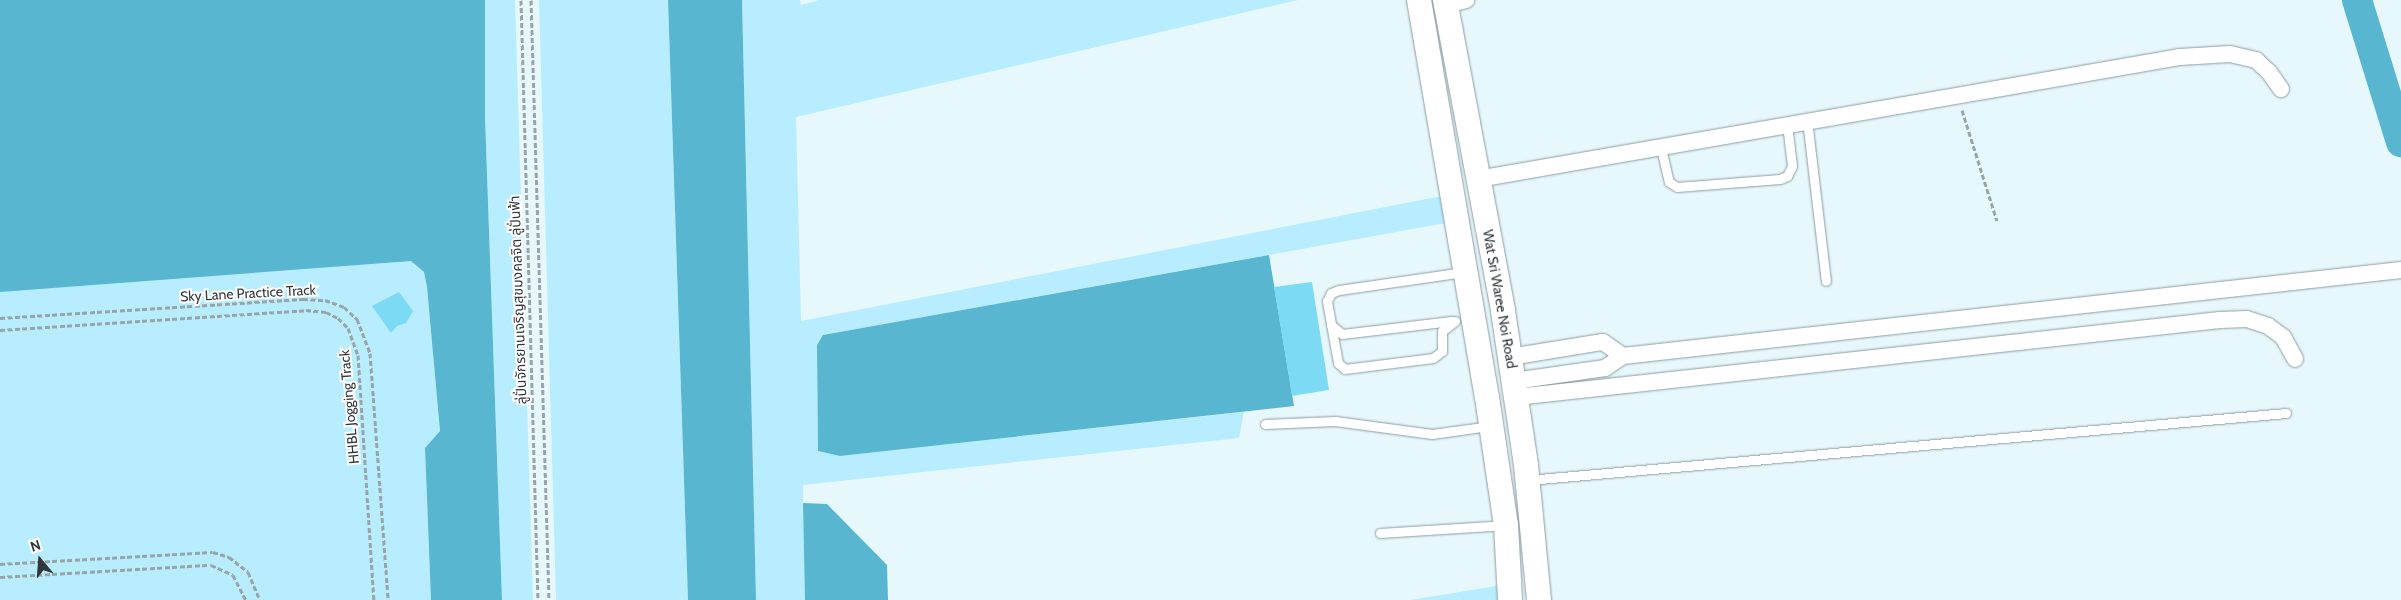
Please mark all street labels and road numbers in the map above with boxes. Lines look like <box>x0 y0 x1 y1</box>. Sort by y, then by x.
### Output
street label: ลู่ปั่นจักรยานเจริญสุขมงคลจิต ลู่ปั่นฟ้า <box>506 195 530 405</box>
street label: Wat Sri Waree Noi Road <box>1480 228 1520 370</box>
street label: Sky Lane Practice Track <box>180 281 316 305</box>
street label: HHBL Jogging Track <box>336 349 362 465</box>

